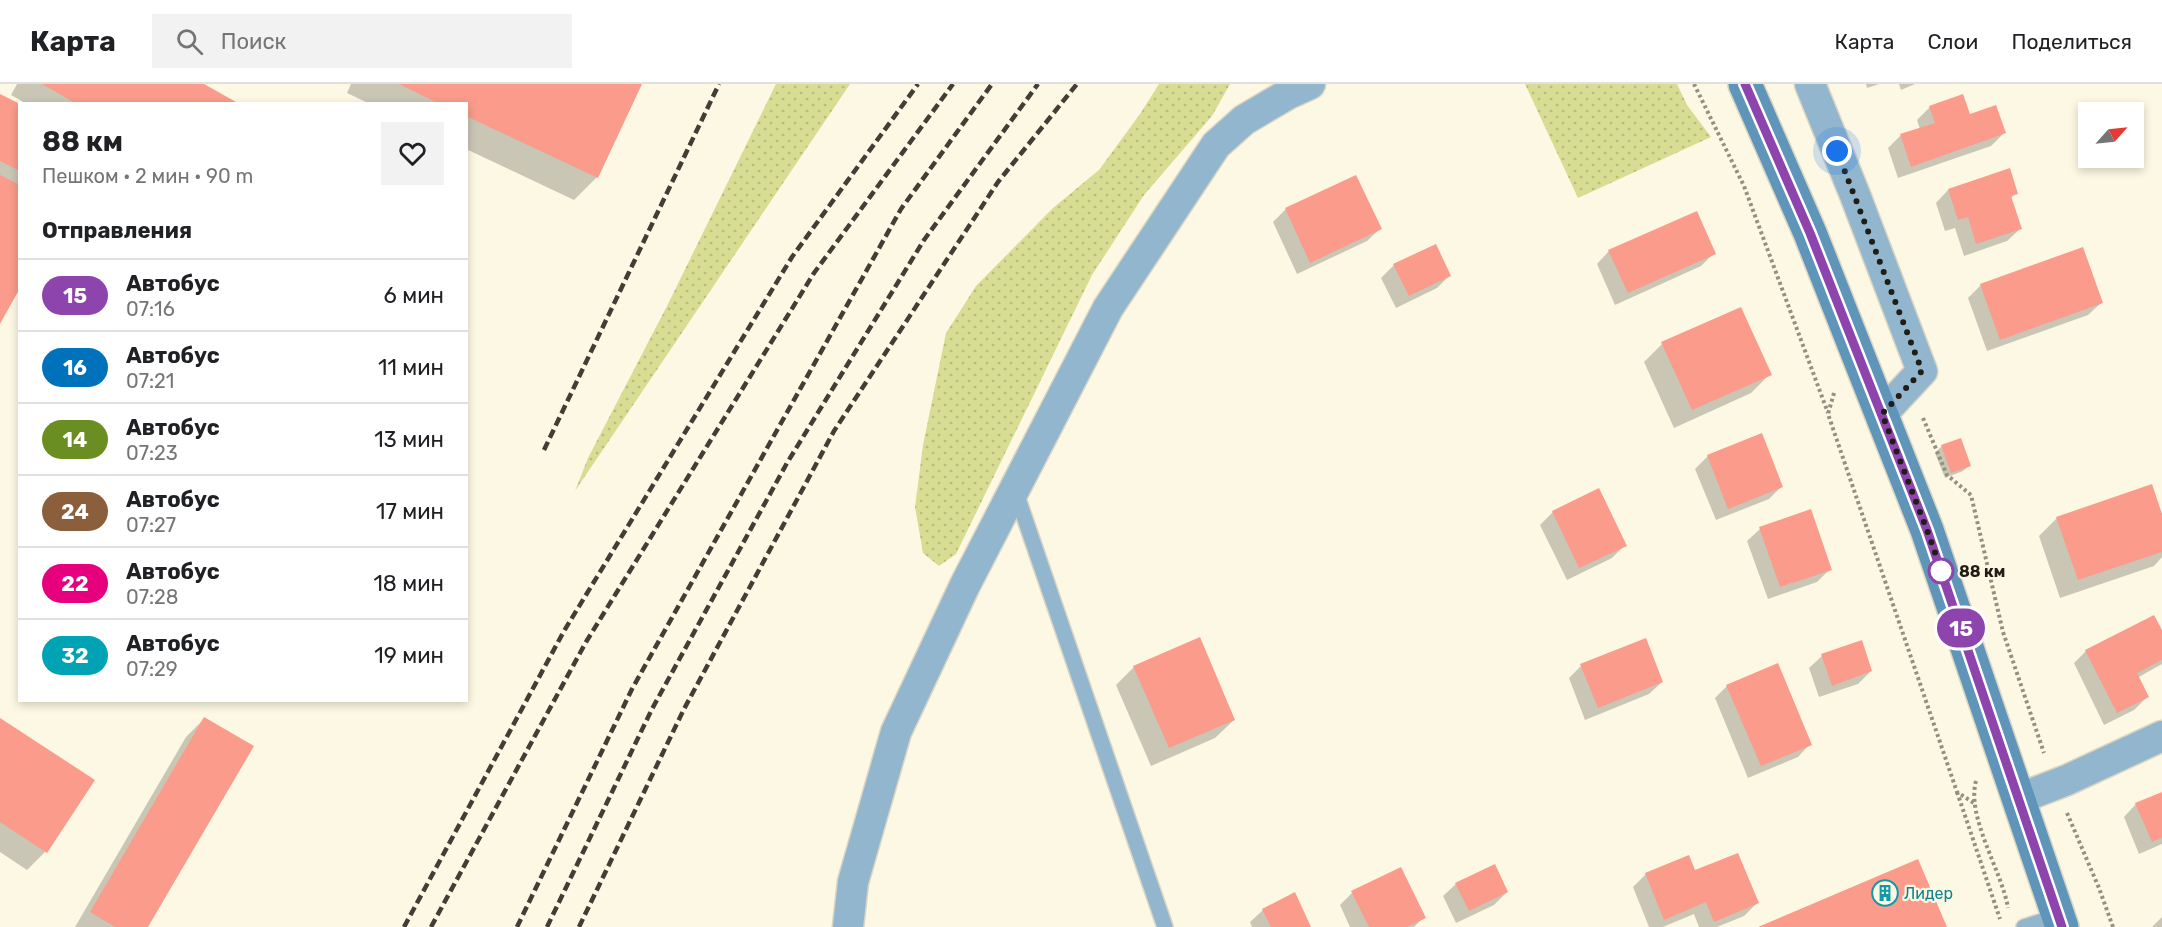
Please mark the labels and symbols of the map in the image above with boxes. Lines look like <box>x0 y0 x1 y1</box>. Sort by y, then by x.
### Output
north arrow <box>2078 102 2144 168</box>
your location <box>1822 136 1852 166</box>
marker: 88 км <box>1928 558 1954 584</box>
place label: 88 км <box>1959 562 2005 581</box>
line badge: 15 <box>1934 608 1988 648</box>
building icon: Лидер <box>1870 878 1900 908</box>
place label: Лидер <box>1904 884 1953 903</box>

